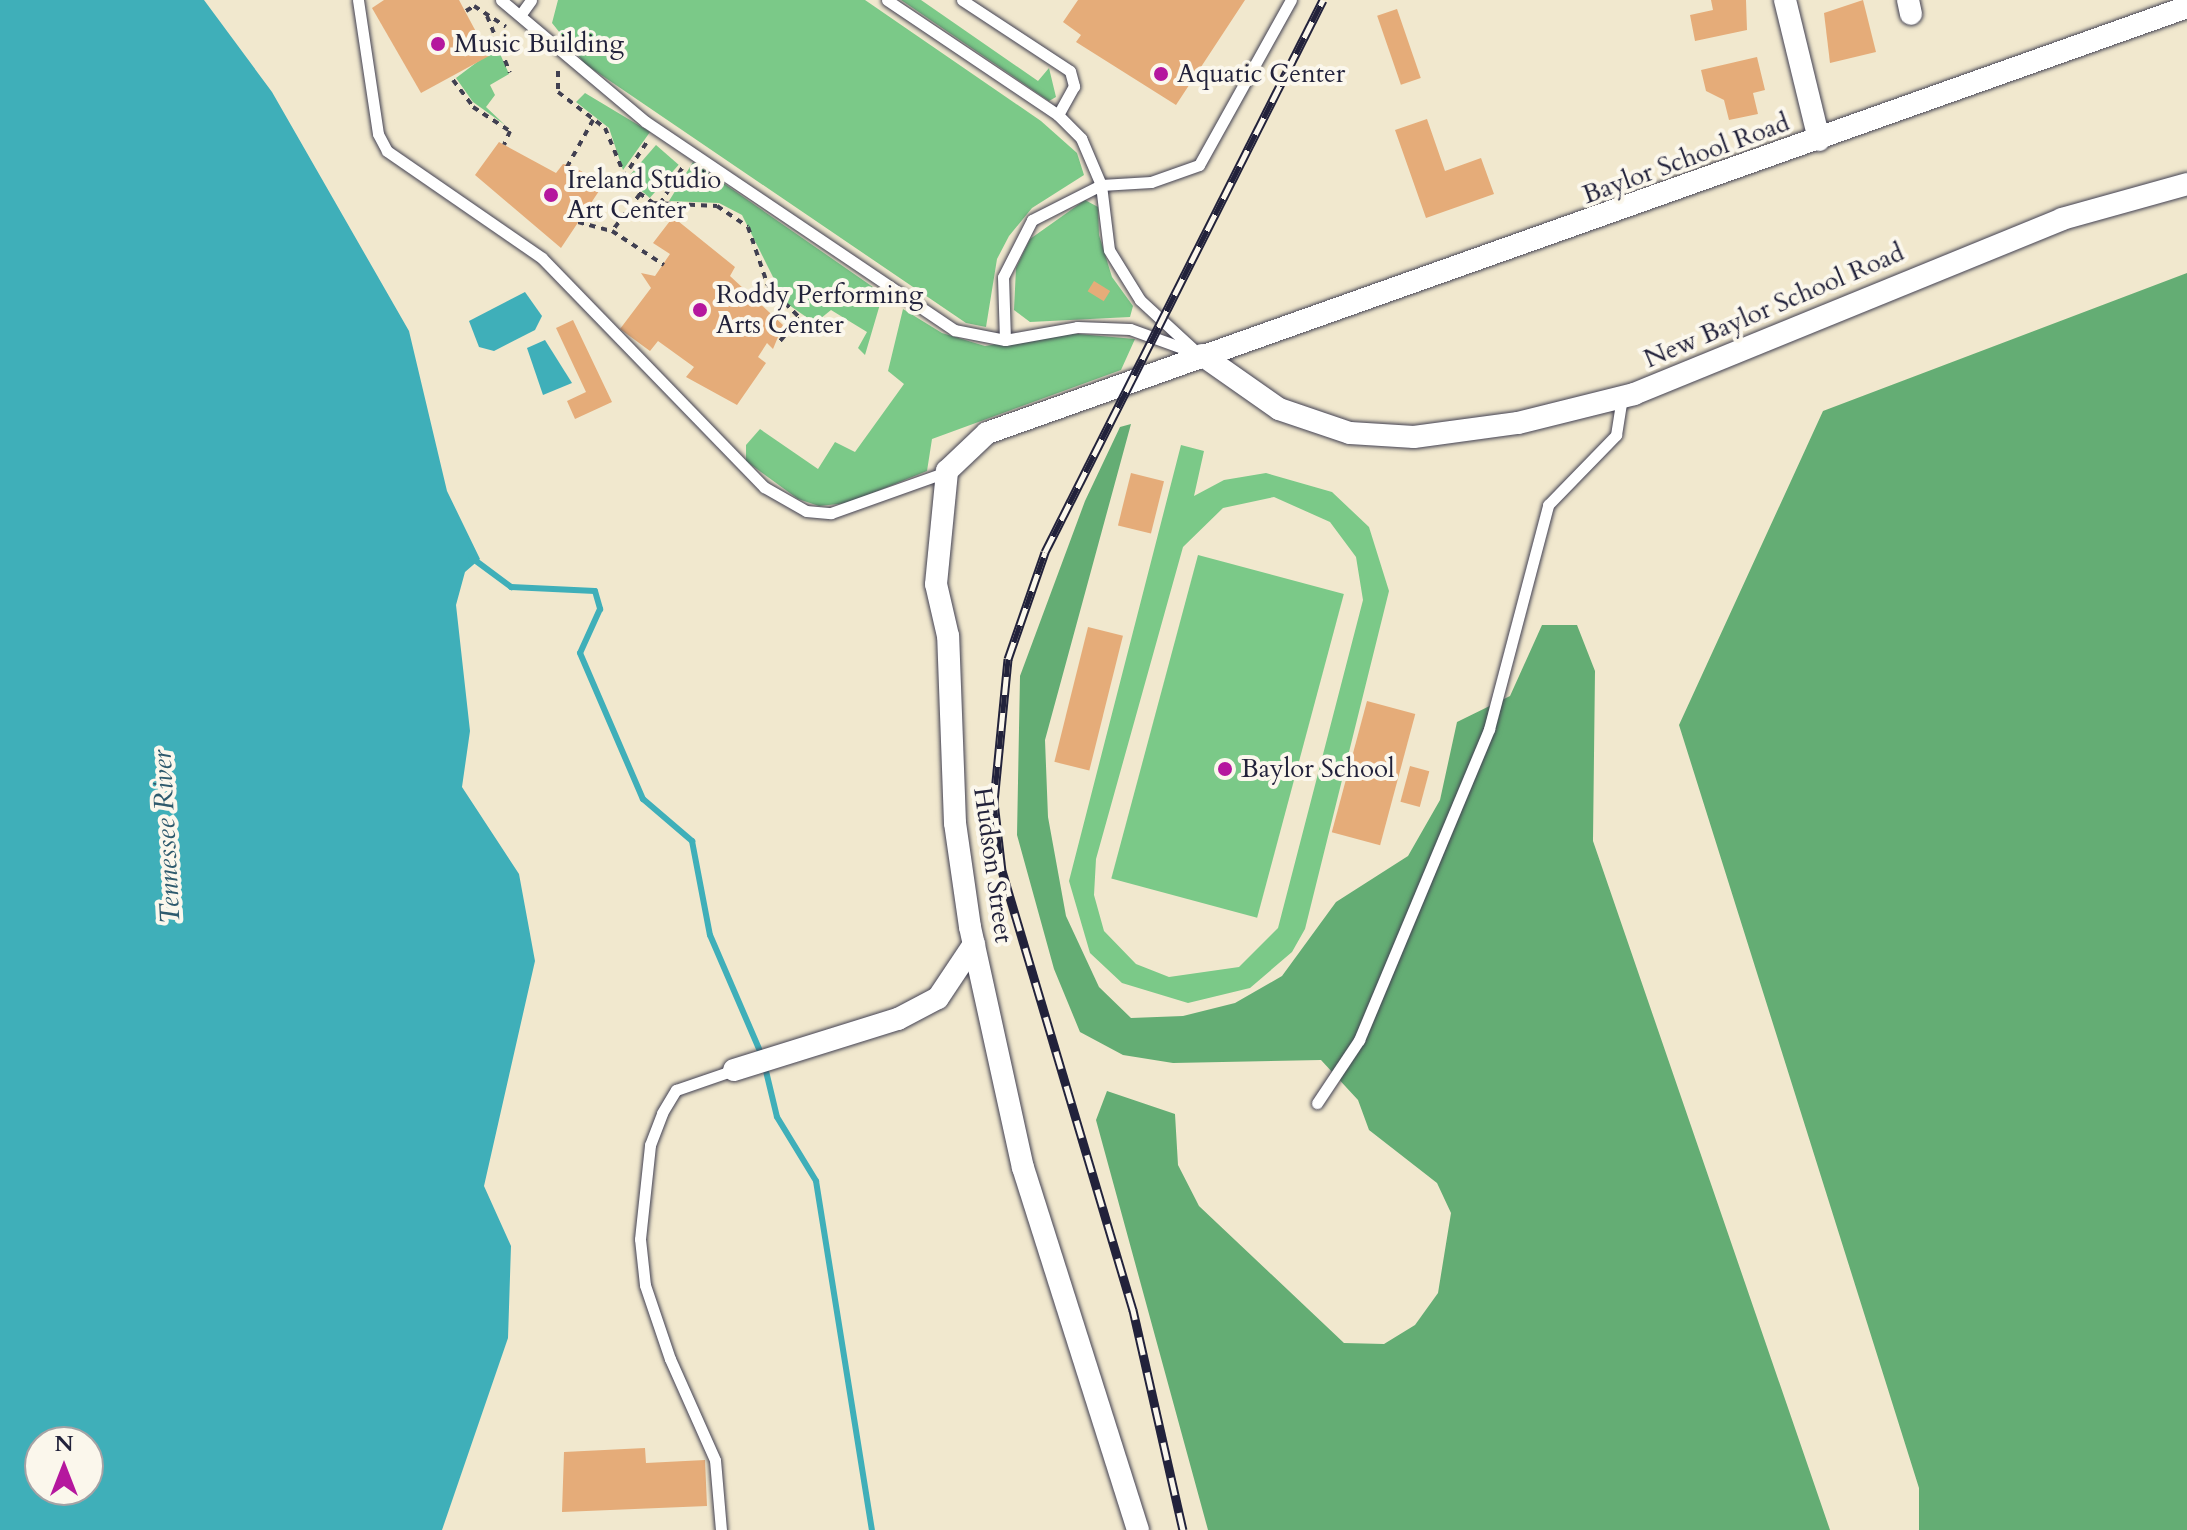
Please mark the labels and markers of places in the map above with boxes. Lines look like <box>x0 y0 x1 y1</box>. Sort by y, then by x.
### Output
place label: Music Building <box>454 28 624 60</box>
marker: Music Building <box>429 35 447 53</box>
place label: Aquatic Center <box>1177 58 1345 90</box>
marker: Aquatic Center <box>1152 65 1170 83</box>
place label: Ireland Studio Art Center <box>567 164 721 226</box>
marker: Ireland Studio Art Center <box>542 186 560 204</box>
place label: Roddy Performing Arts Center <box>716 279 923 340</box>
marker: Roddy Performing Arts Center <box>691 301 709 319</box>
place label: Baylor School <box>1241 753 1395 785</box>
marker: Baylor School <box>1216 760 1234 778</box>

